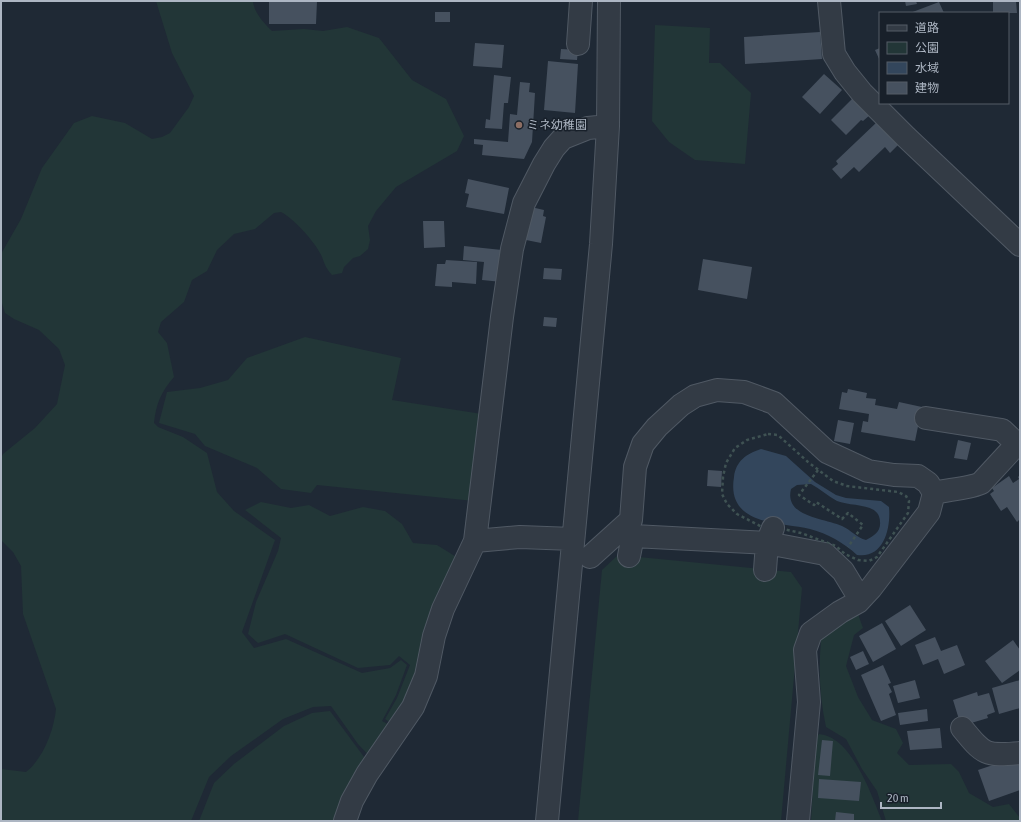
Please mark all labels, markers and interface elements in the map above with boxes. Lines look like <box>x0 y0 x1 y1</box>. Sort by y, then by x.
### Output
legend <box>879 12 1009 104</box>
text: 道路 <box>915 21 939 35</box>
text: 公園 <box>915 41 939 55</box>
text: 水域 <box>915 61 939 75</box>
text: 建物 <box>915 81 939 95</box>
place label: ミネ幼稚園 <box>527 118 587 132</box>
marker: ミネ幼稚園 <box>514 120 524 130</box>
scale bar <box>881 784 941 810</box>
text: 20 m <box>887 791 909 805</box>

